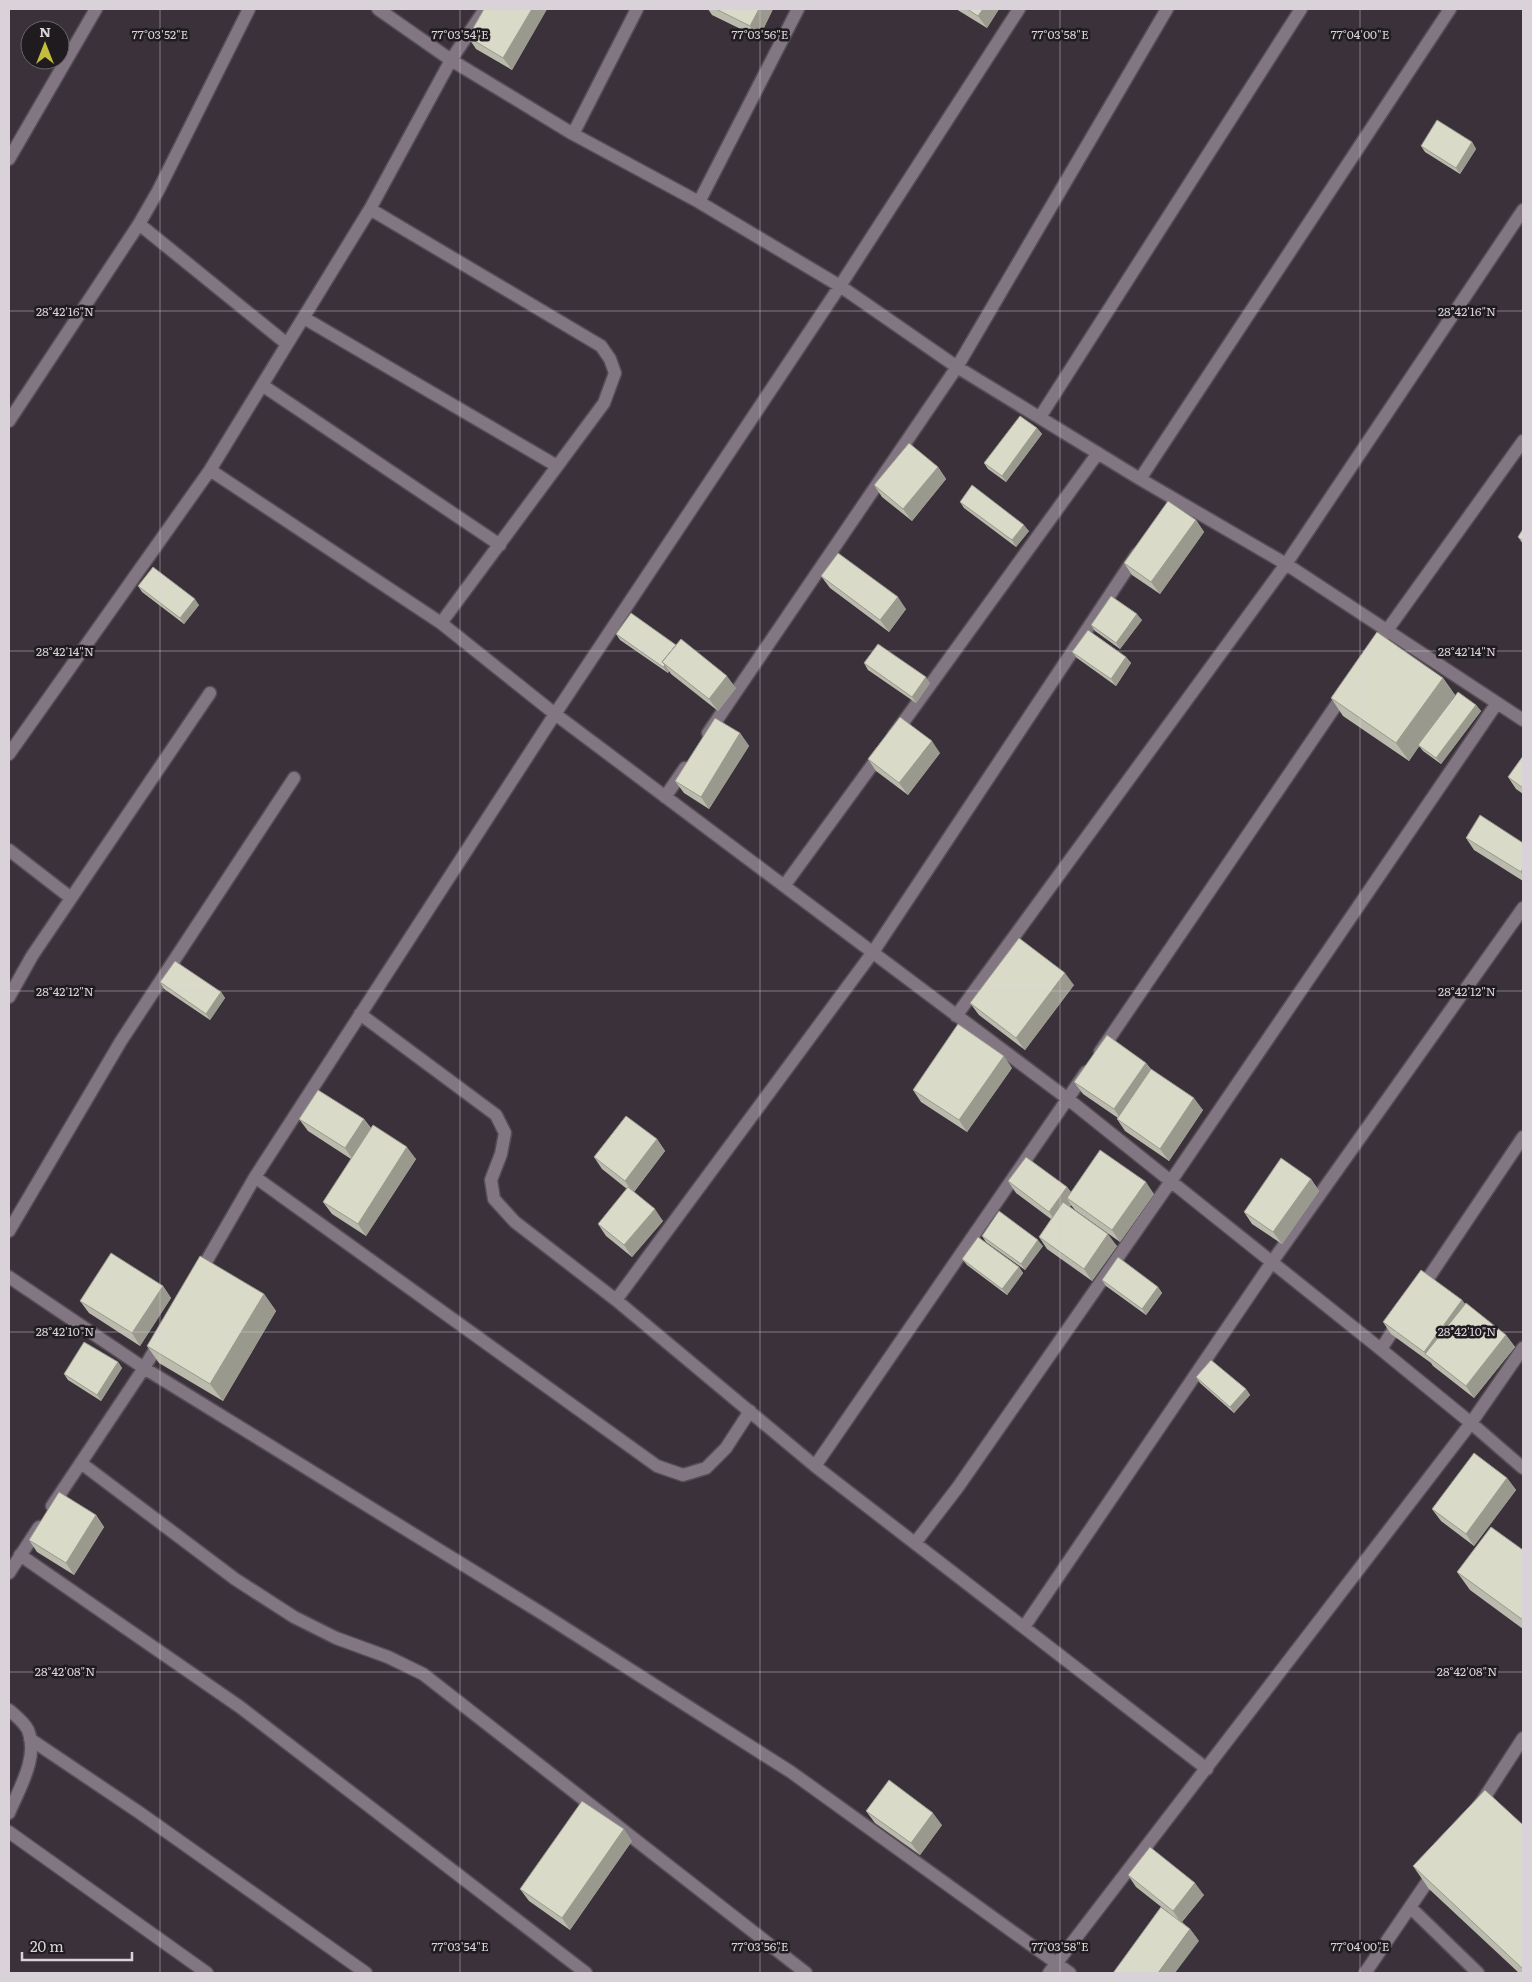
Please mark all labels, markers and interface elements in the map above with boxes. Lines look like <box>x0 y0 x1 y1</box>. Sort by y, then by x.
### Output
north arrow <box>20 20 70 70</box>
text: N <box>39 21 51 41</box>
text: 77°03'52"E <box>132 25 189 43</box>
text: 77°03'54"E <box>431 25 489 43</box>
text: 77°03'56"E <box>731 25 789 43</box>
text: 77°03'58"E <box>1031 25 1089 43</box>
text: 77°04'00"E <box>1331 25 1390 43</box>
text: 28°42'16"N <box>36 302 94 320</box>
text: 28°42'16"N <box>1438 302 1496 320</box>
text: 28°42'14"N <box>36 642 94 660</box>
text: 28°42'14"N <box>1438 642 1496 660</box>
text: 28°42'12"N <box>36 982 94 1000</box>
text: 28°42'12"N <box>1438 982 1496 1000</box>
text: 28°42'10"N <box>36 1322 94 1340</box>
text: 28°42'10"N <box>1438 1322 1496 1340</box>
text: 28°42'08"N <box>35 1662 95 1680</box>
text: 28°42'08"N <box>1437 1662 1497 1680</box>
scale bar <box>22 1930 132 1962</box>
text: 20 m <box>30 1934 64 1957</box>
text: 77°03'54"E <box>431 1937 489 1955</box>
text: 77°03'56"E <box>731 1937 789 1955</box>
text: 77°03'58"E <box>1031 1937 1089 1955</box>
text: 77°04'00"E <box>1331 1937 1390 1955</box>

